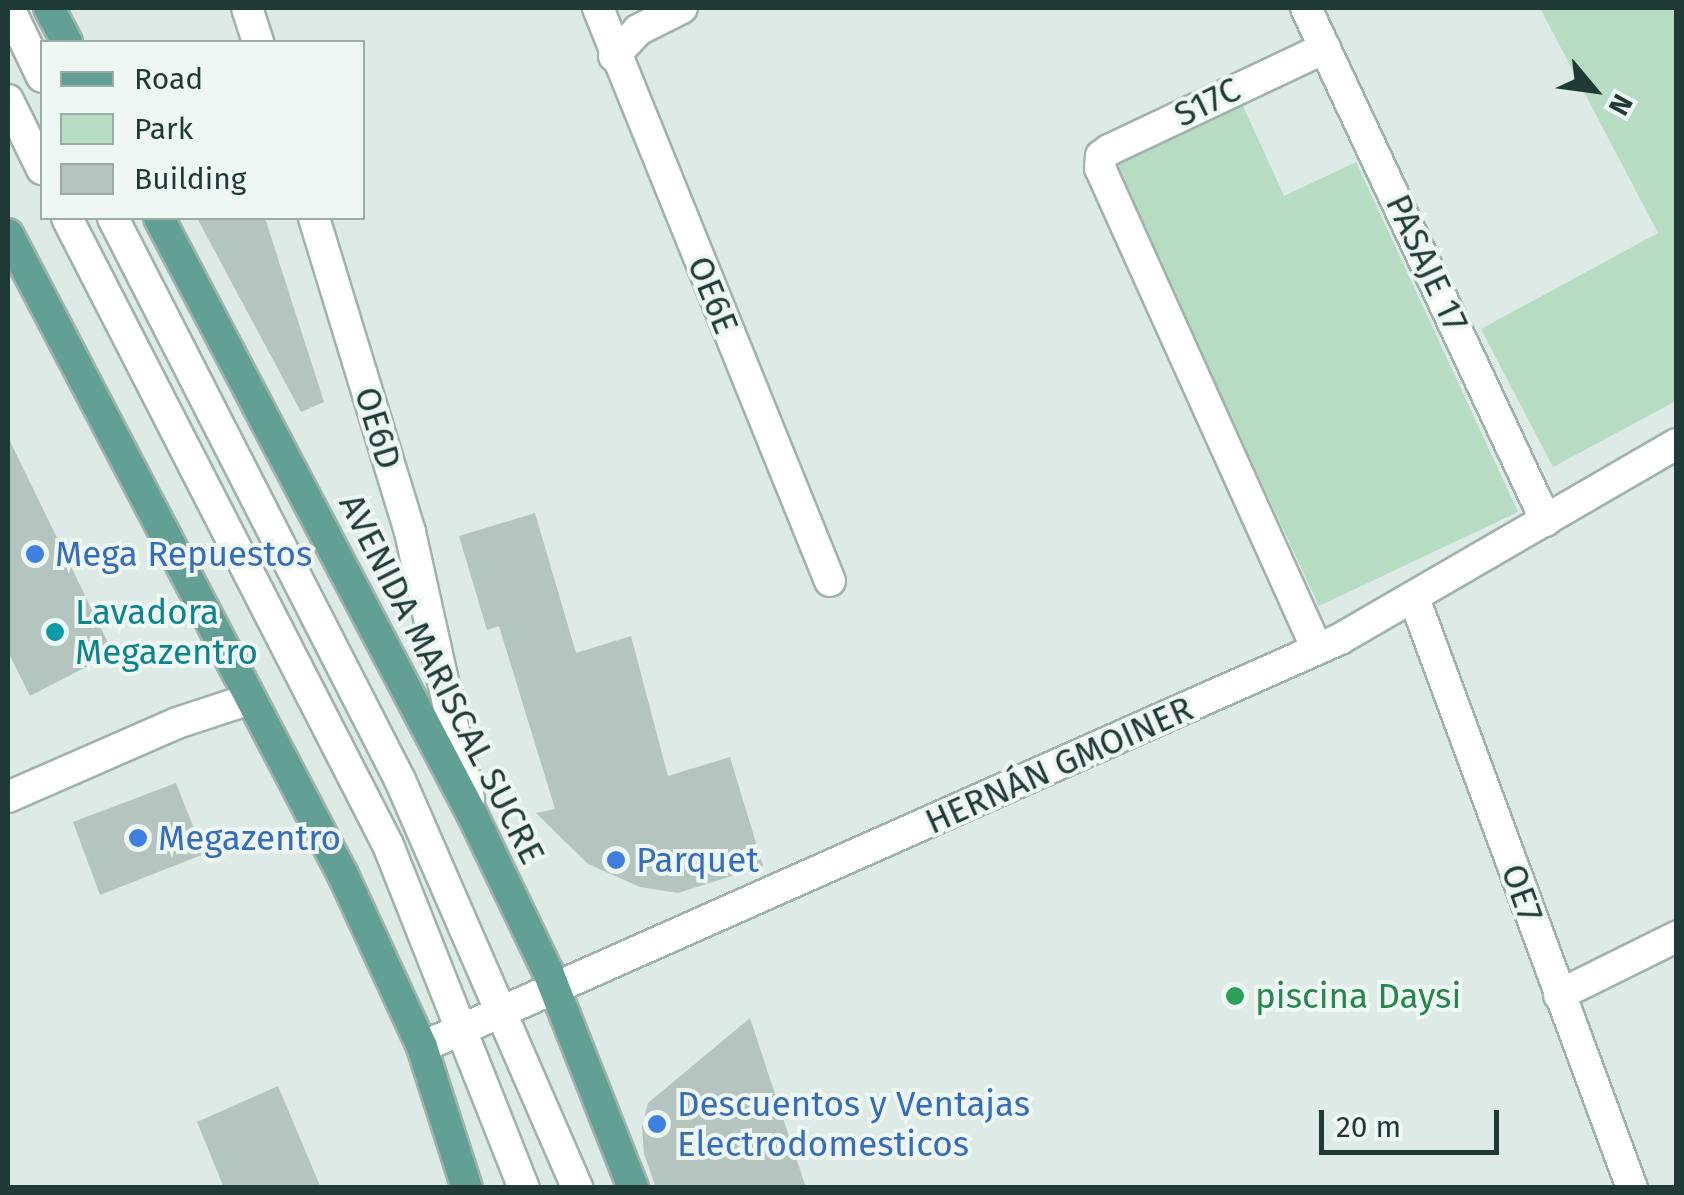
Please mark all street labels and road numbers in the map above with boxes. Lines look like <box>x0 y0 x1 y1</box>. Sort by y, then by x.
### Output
street label: S17C <box>1167 68 1247 136</box>
street label: PASAJE 17 <box>1377 188 1477 338</box>
street label: OE6E <box>679 250 747 340</box>
street label: OE6D <box>346 382 410 474</box>
street label: AVENIDA MARISCAL SUCRE <box>330 487 554 871</box>
street label: HERNÁN GMOINER <box>919 687 1199 843</box>
street label: OE7 <box>1492 858 1552 928</box>

